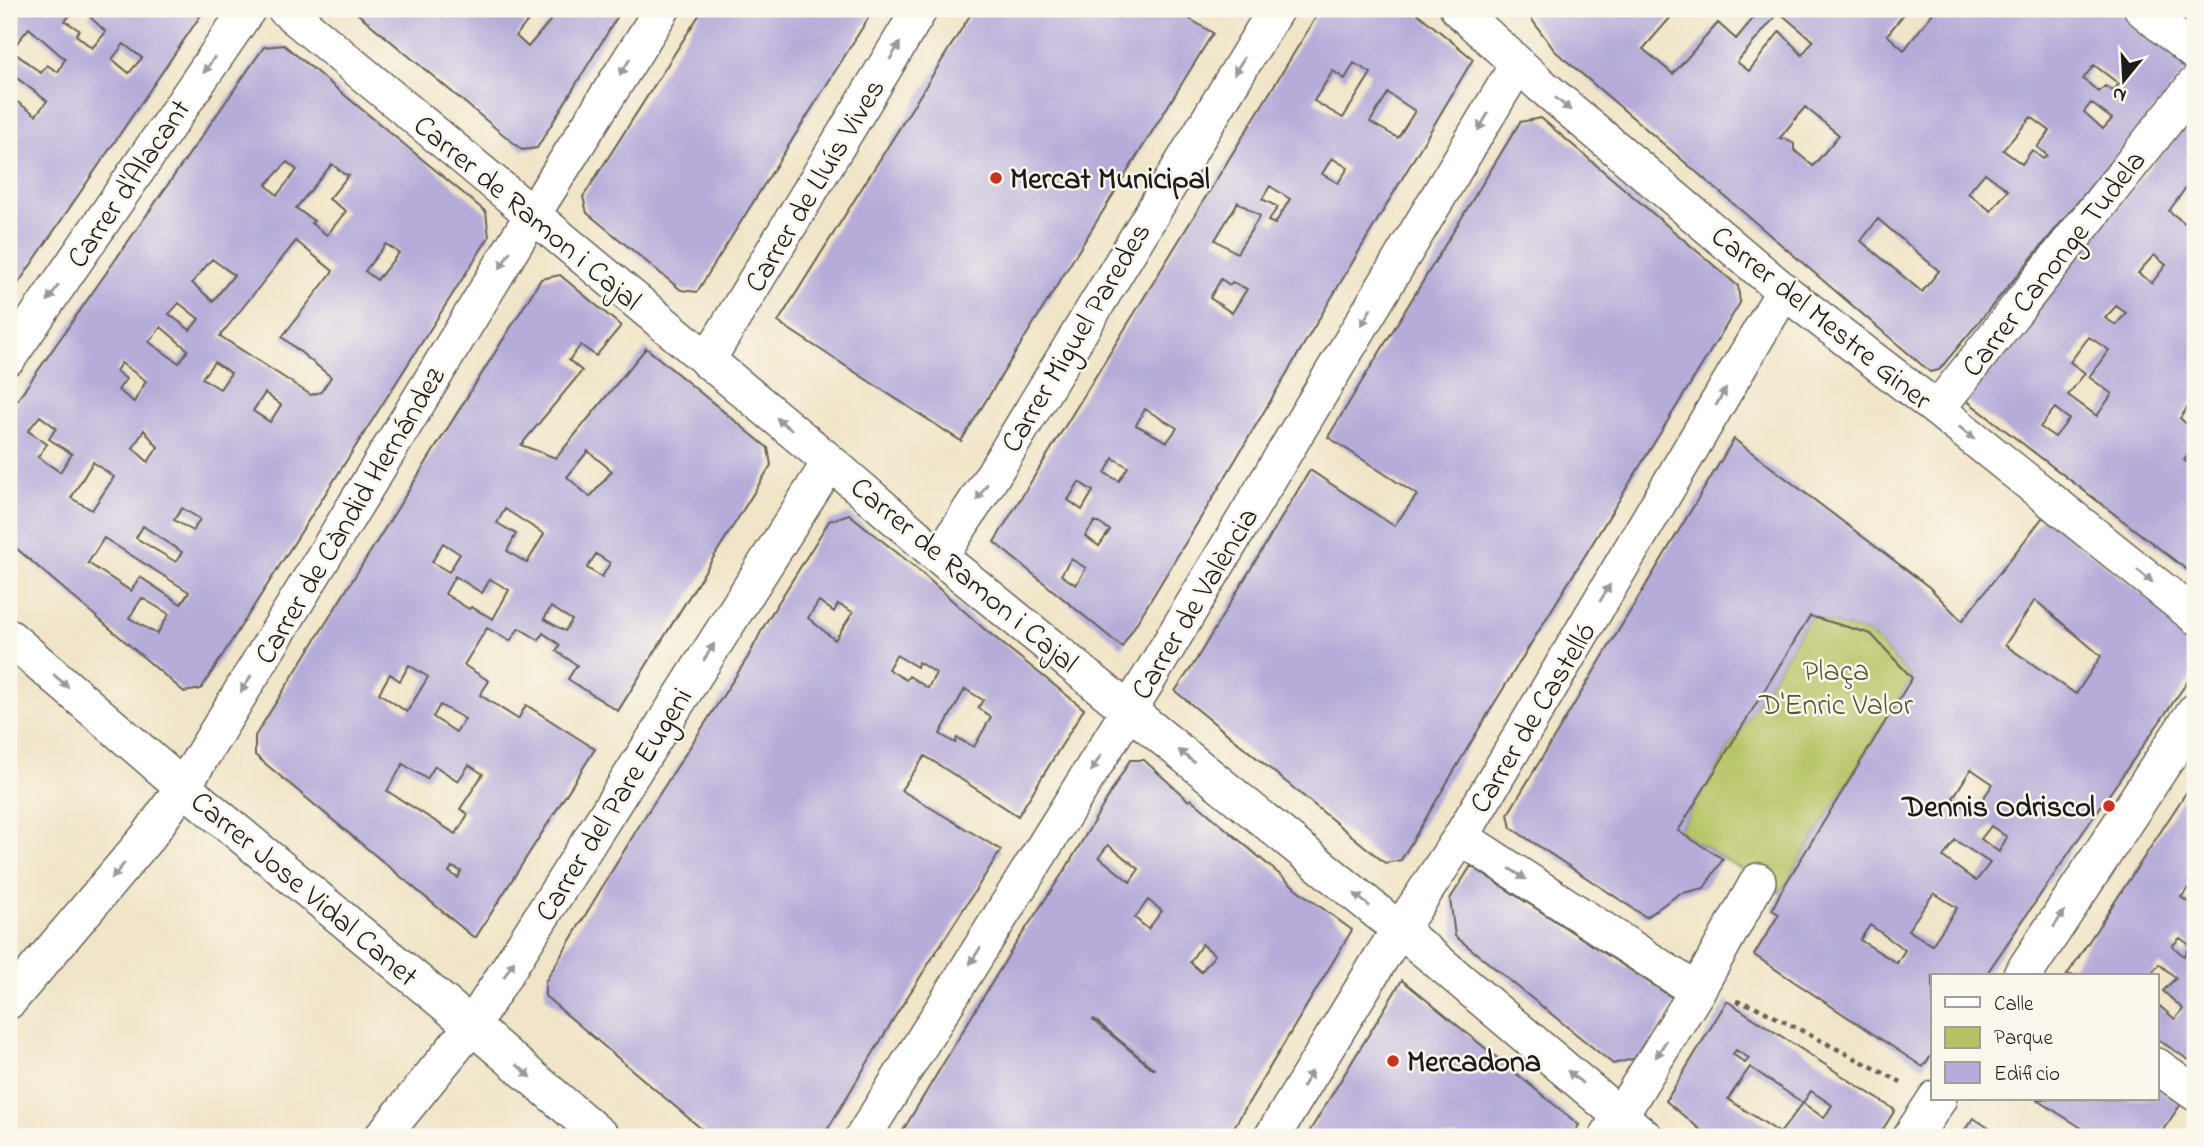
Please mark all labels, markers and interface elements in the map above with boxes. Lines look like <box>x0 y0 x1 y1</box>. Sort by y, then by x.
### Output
one-way arrow <box>888 42 901 61</box>
north arrow <box>2088 46 2158 116</box>
one-way arrow <box>202 56 216 74</box>
one-way arrow <box>619 57 632 76</box>
one-way arrow <box>1233 57 1245 76</box>
street label: Carrer de Lluís Vives <box>735 71 898 302</box>
text: N <box>2109 79 2130 109</box>
street label: Carrer d'Alacant <box>58 91 203 278</box>
one-way arrow <box>1555 96 1572 111</box>
street label: Carrer de Ramon i Cajal <box>402 105 650 323</box>
one-way arrow <box>1476 113 1489 132</box>
street label: Carrer Canonge Tudela <box>1953 142 2158 388</box>
place label: Mercat Municipal <box>1010 159 1210 203</box>
marker: Mercat Municipal <box>988 170 1004 186</box>
street label: Carrer Miguel Paredes <box>991 215 1164 462</box>
street label: Carrer del Mestre Giner <box>1700 216 1941 423</box>
one-way arrow <box>499 250 512 269</box>
one-way arrow <box>46 284 60 302</box>
one-way arrow <box>1359 308 1372 327</box>
street label: Carrer de Càndid Hernández <box>245 359 458 674</box>
one-way arrow <box>1715 387 1728 406</box>
one-way arrow <box>776 417 793 432</box>
one-way arrow <box>1958 426 1976 441</box>
street label: Carrer de Ramon i Cajal <box>839 467 1087 685</box>
one-way arrow <box>975 482 988 501</box>
street label: Carrer de València <box>1122 500 1272 709</box>
one-way arrow <box>2135 568 2153 583</box>
one-way arrow <box>1599 583 1612 602</box>
street label: Carrer de Castelló <box>1460 614 1609 823</box>
one-way arrow <box>702 643 715 662</box>
park label: Plaça D'Enric Valor <box>1758 651 1914 729</box>
one-way arrow <box>52 673 69 688</box>
one-way arrow <box>239 674 252 693</box>
street label: Carrer del Pare Eugeni <box>526 680 705 931</box>
one-way arrow <box>1178 749 1195 764</box>
one-way arrow <box>1089 754 1102 773</box>
street label: Carrer Jose Vidal Canet <box>180 782 427 999</box>
place label: Dennis Odriscol <box>1900 787 2095 831</box>
marker: Dennis Odriscol <box>2101 798 2117 814</box>
one-way arrow <box>111 863 126 880</box>
one-way arrow <box>1509 867 1527 881</box>
one-way arrow <box>1354 893 1371 908</box>
one-way arrow <box>2053 910 2066 929</box>
one-way arrow <box>969 947 982 966</box>
one-way arrow <box>502 959 515 978</box>
legend <box>1931 974 2158 1100</box>
text: Calle <box>1994 990 2034 1020</box>
text: Parque <box>1994 1024 2053 1054</box>
one-way arrow <box>1655 1040 1668 1059</box>
place label: Mercadona <box>1407 1042 1541 1086</box>
marker: Mercadona <box>1385 1053 1401 1069</box>
text: Edificio <box>1994 1060 2060 1090</box>
one-way arrow <box>515 1063 533 1079</box>
one-way arrow <box>1301 1069 1314 1088</box>
one-way arrow <box>1566 1069 1584 1085</box>

